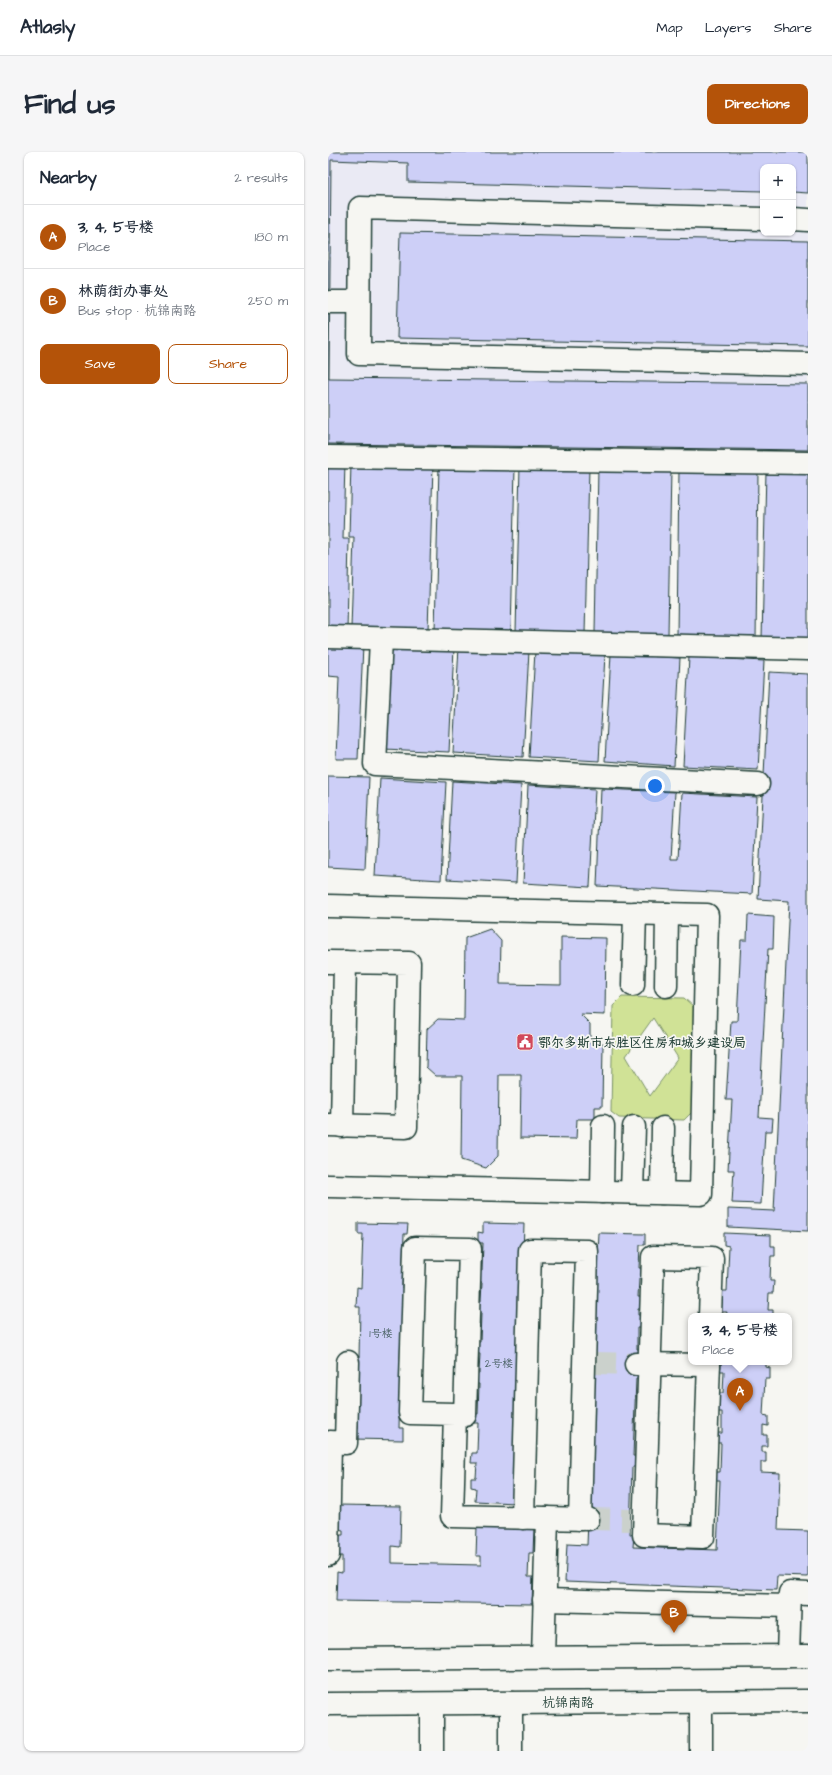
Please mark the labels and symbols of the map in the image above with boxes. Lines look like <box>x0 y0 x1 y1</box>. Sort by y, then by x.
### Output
your location <box>645 776 665 796</box>
public building icon: 鄂尔多斯市东胜区住房和城乡建设局 <box>515 1032 535 1052</box>
place label: 鄂尔多斯市东胜区住房和城乡建设局 <box>538 1034 746 1052</box>
house number: 1号楼 <box>369 1326 393 1341</box>
house number: 2号楼 <box>485 1356 513 1371</box>
pin: A <box>727 1378 753 1411</box>
pin: B <box>661 1600 687 1633</box>
street label: 杭锦南路 <box>542 1694 594 1712</box>

